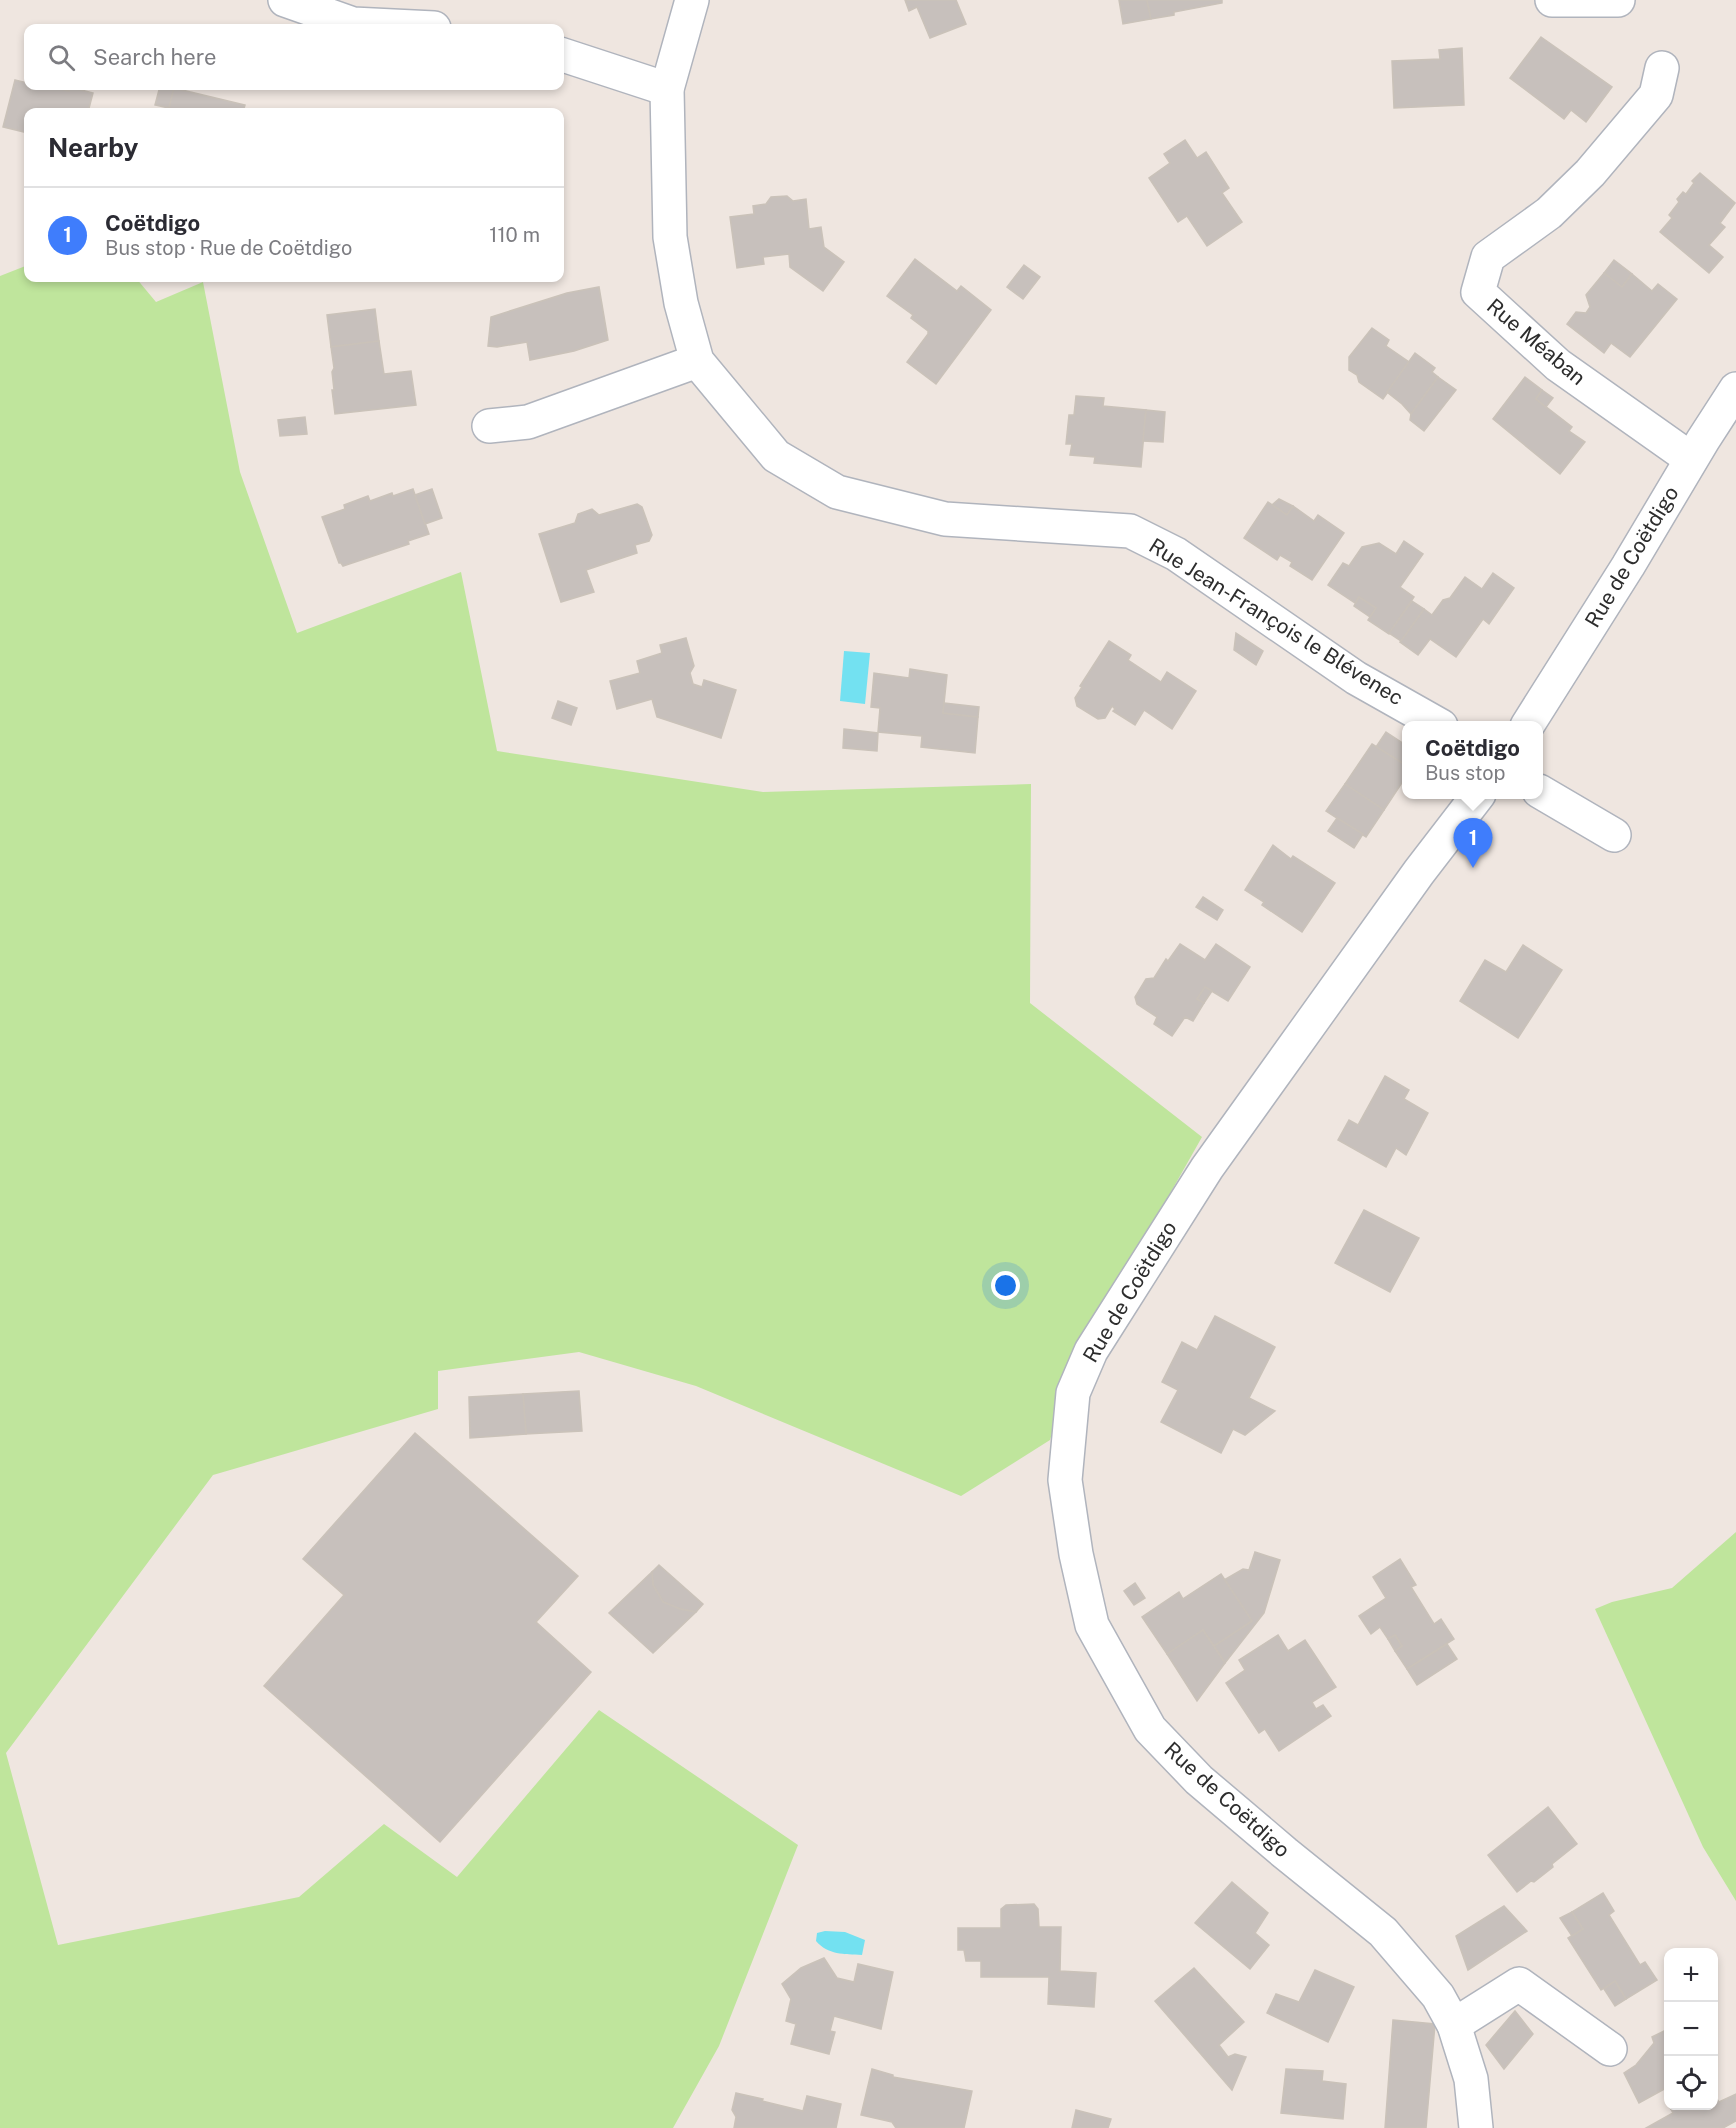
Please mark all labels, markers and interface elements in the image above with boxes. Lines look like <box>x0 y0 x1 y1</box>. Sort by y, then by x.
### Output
search box <box>24 24 564 90</box>
icon: search <box>45 41 78 74</box>
text: Search here <box>93 44 217 70</box>
text: Nearby <box>48 132 138 163</box>
text: Coëtdigo <box>105 210 200 236</box>
text: 1 <box>63 223 72 247</box>
text: 110 m <box>489 223 540 247</box>
text: Bus stop · Rue de Coëtdigo <box>105 236 352 260</box>
street label: Rue Méaban <box>1482 293 1591 390</box>
street label: Rue de Coëtdigo <box>1580 482 1684 632</box>
street label: Rue Jean-François le Blévenec <box>1145 533 1408 710</box>
popup <box>1402 721 1543 799</box>
text: Coëtdigo <box>1425 735 1520 761</box>
text: Bus stop <box>1425 761 1506 785</box>
pin: 1 <box>1454 818 1492 868</box>
street label: Rue de Coëtdigo <box>1078 1217 1182 1367</box>
your location <box>991 1271 1020 1300</box>
street label: Rue de Coëtdigo <box>1159 1737 1295 1863</box>
map controls <box>1664 1948 1718 2110</box>
button: + <box>1664 1948 1718 2002</box>
button: − <box>1664 2002 1718 2056</box>
button: locate <box>1664 2056 1718 2110</box>

